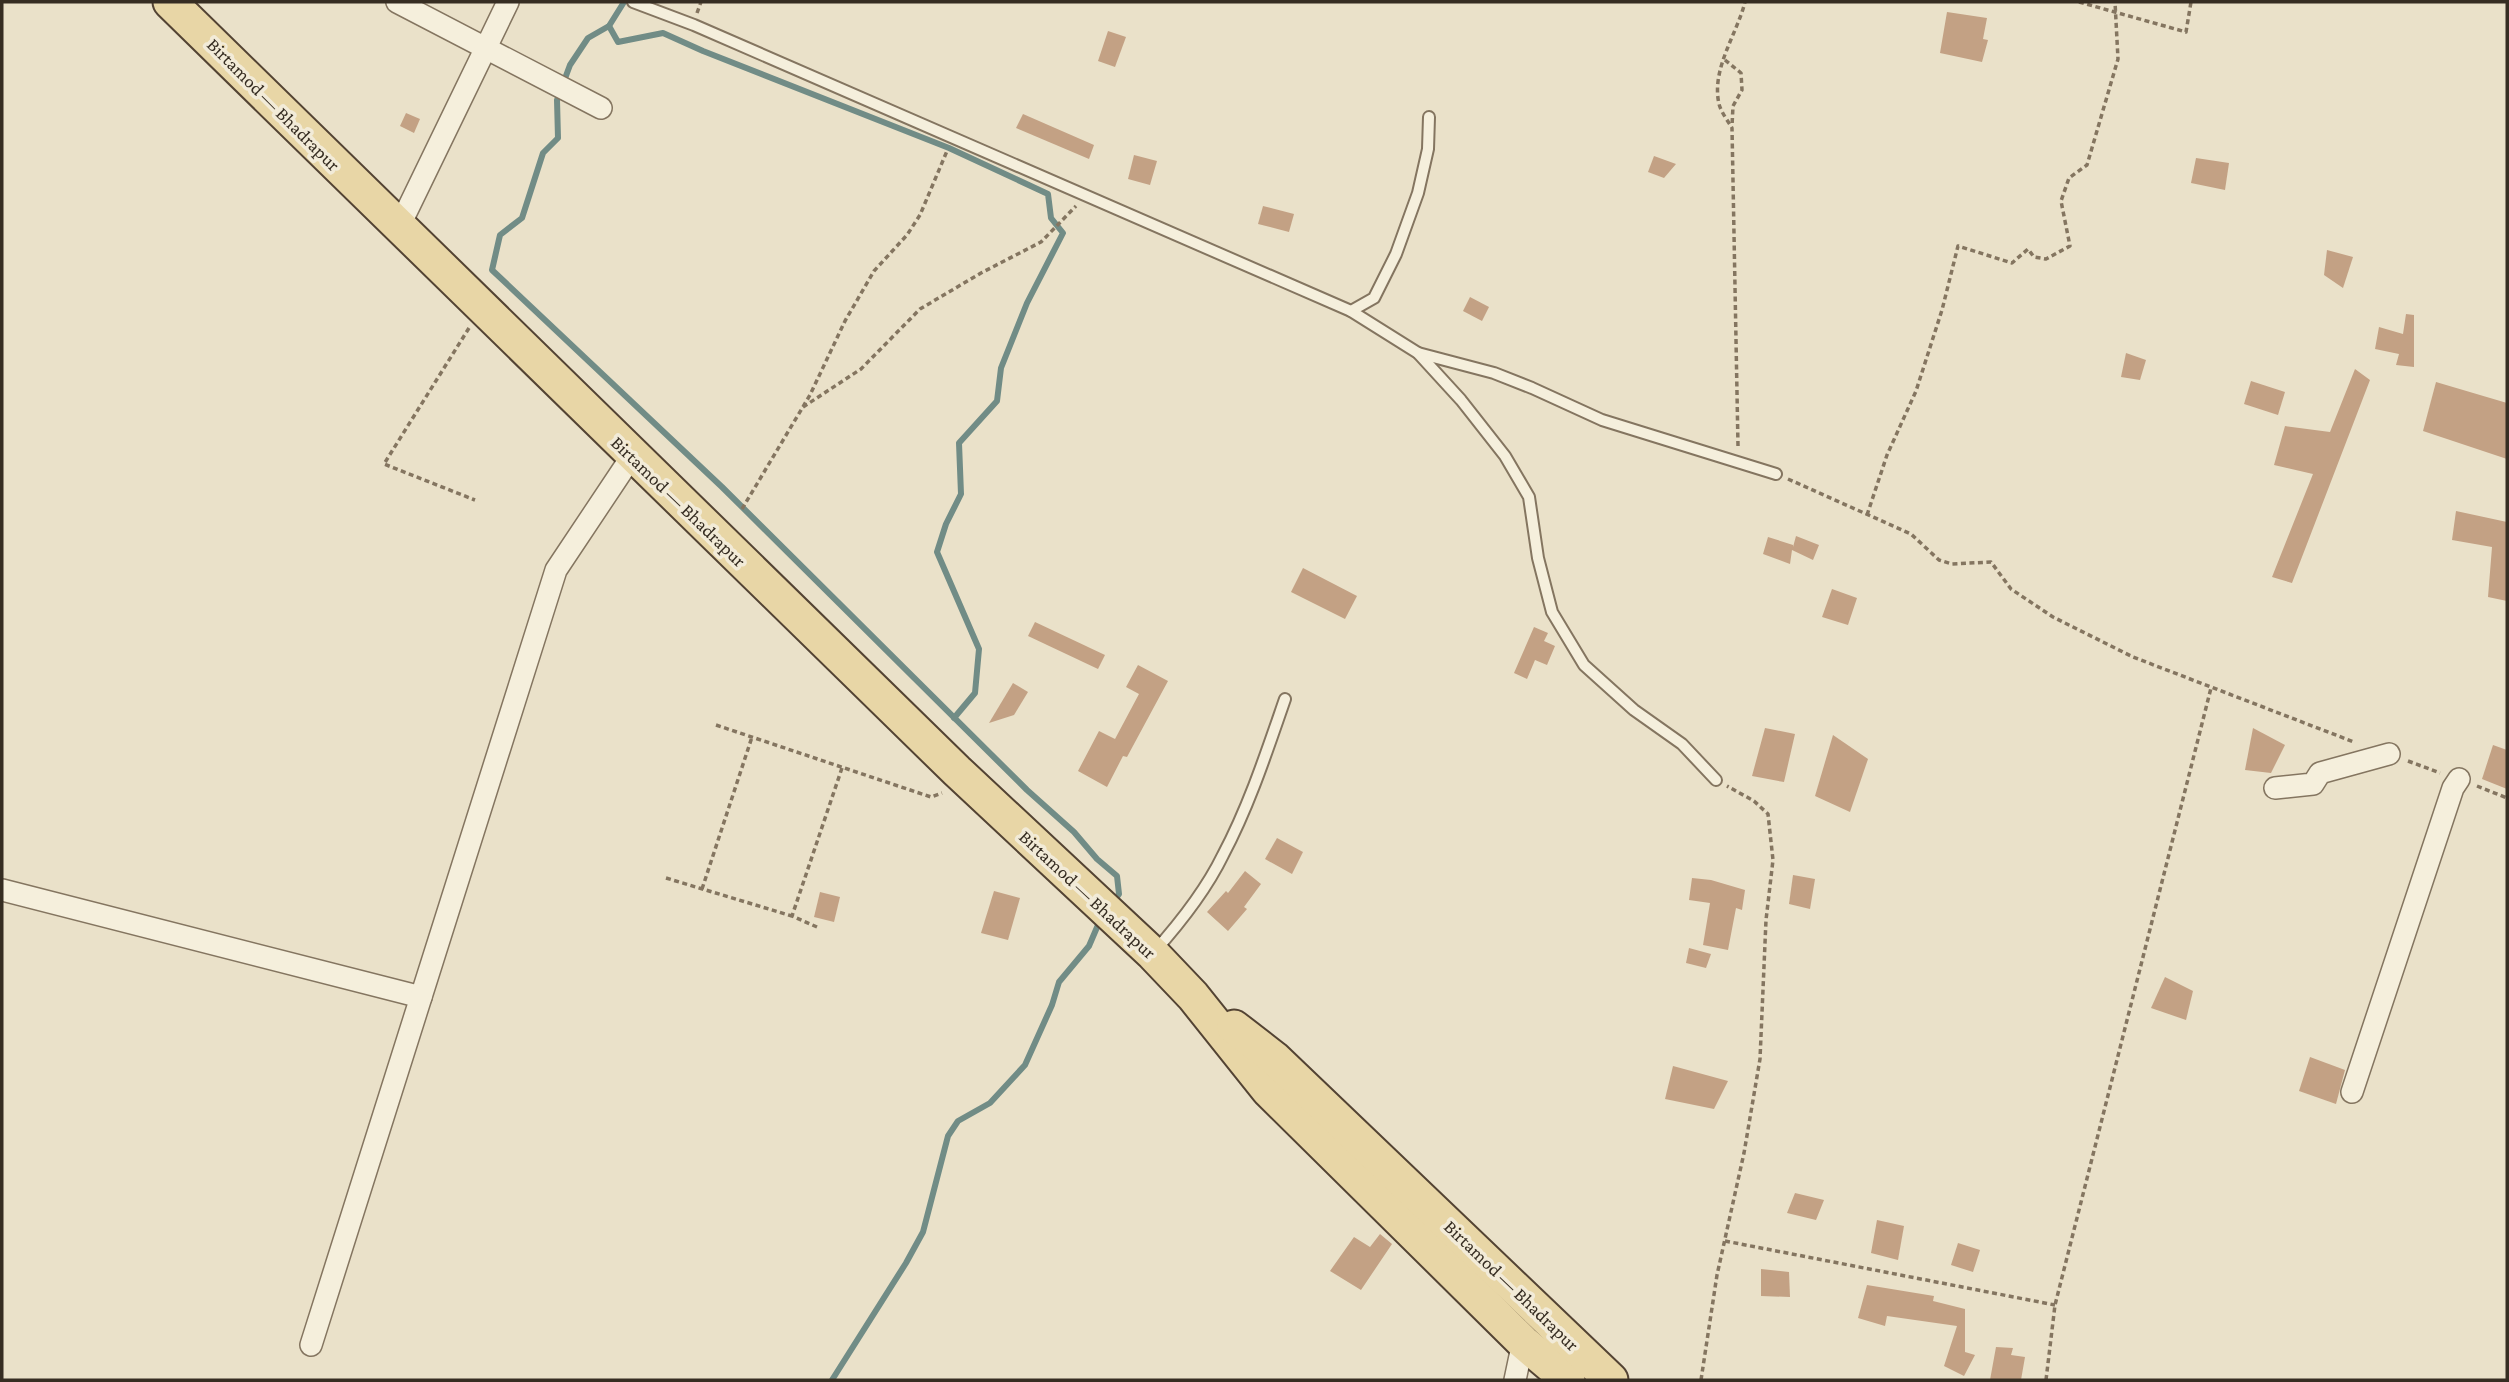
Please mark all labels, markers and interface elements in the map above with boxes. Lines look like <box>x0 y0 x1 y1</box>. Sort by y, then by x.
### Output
street label: Birtamod — Bhadrapur <box>203 34 344 175</box>
street label: Birtamod — Bhadrapur <box>607 432 750 571</box>
street label: Birtamod — Bhadrapur <box>1015 826 1160 963</box>
street label: Birtamod — Bhadrapur <box>1440 1216 1583 1355</box>

